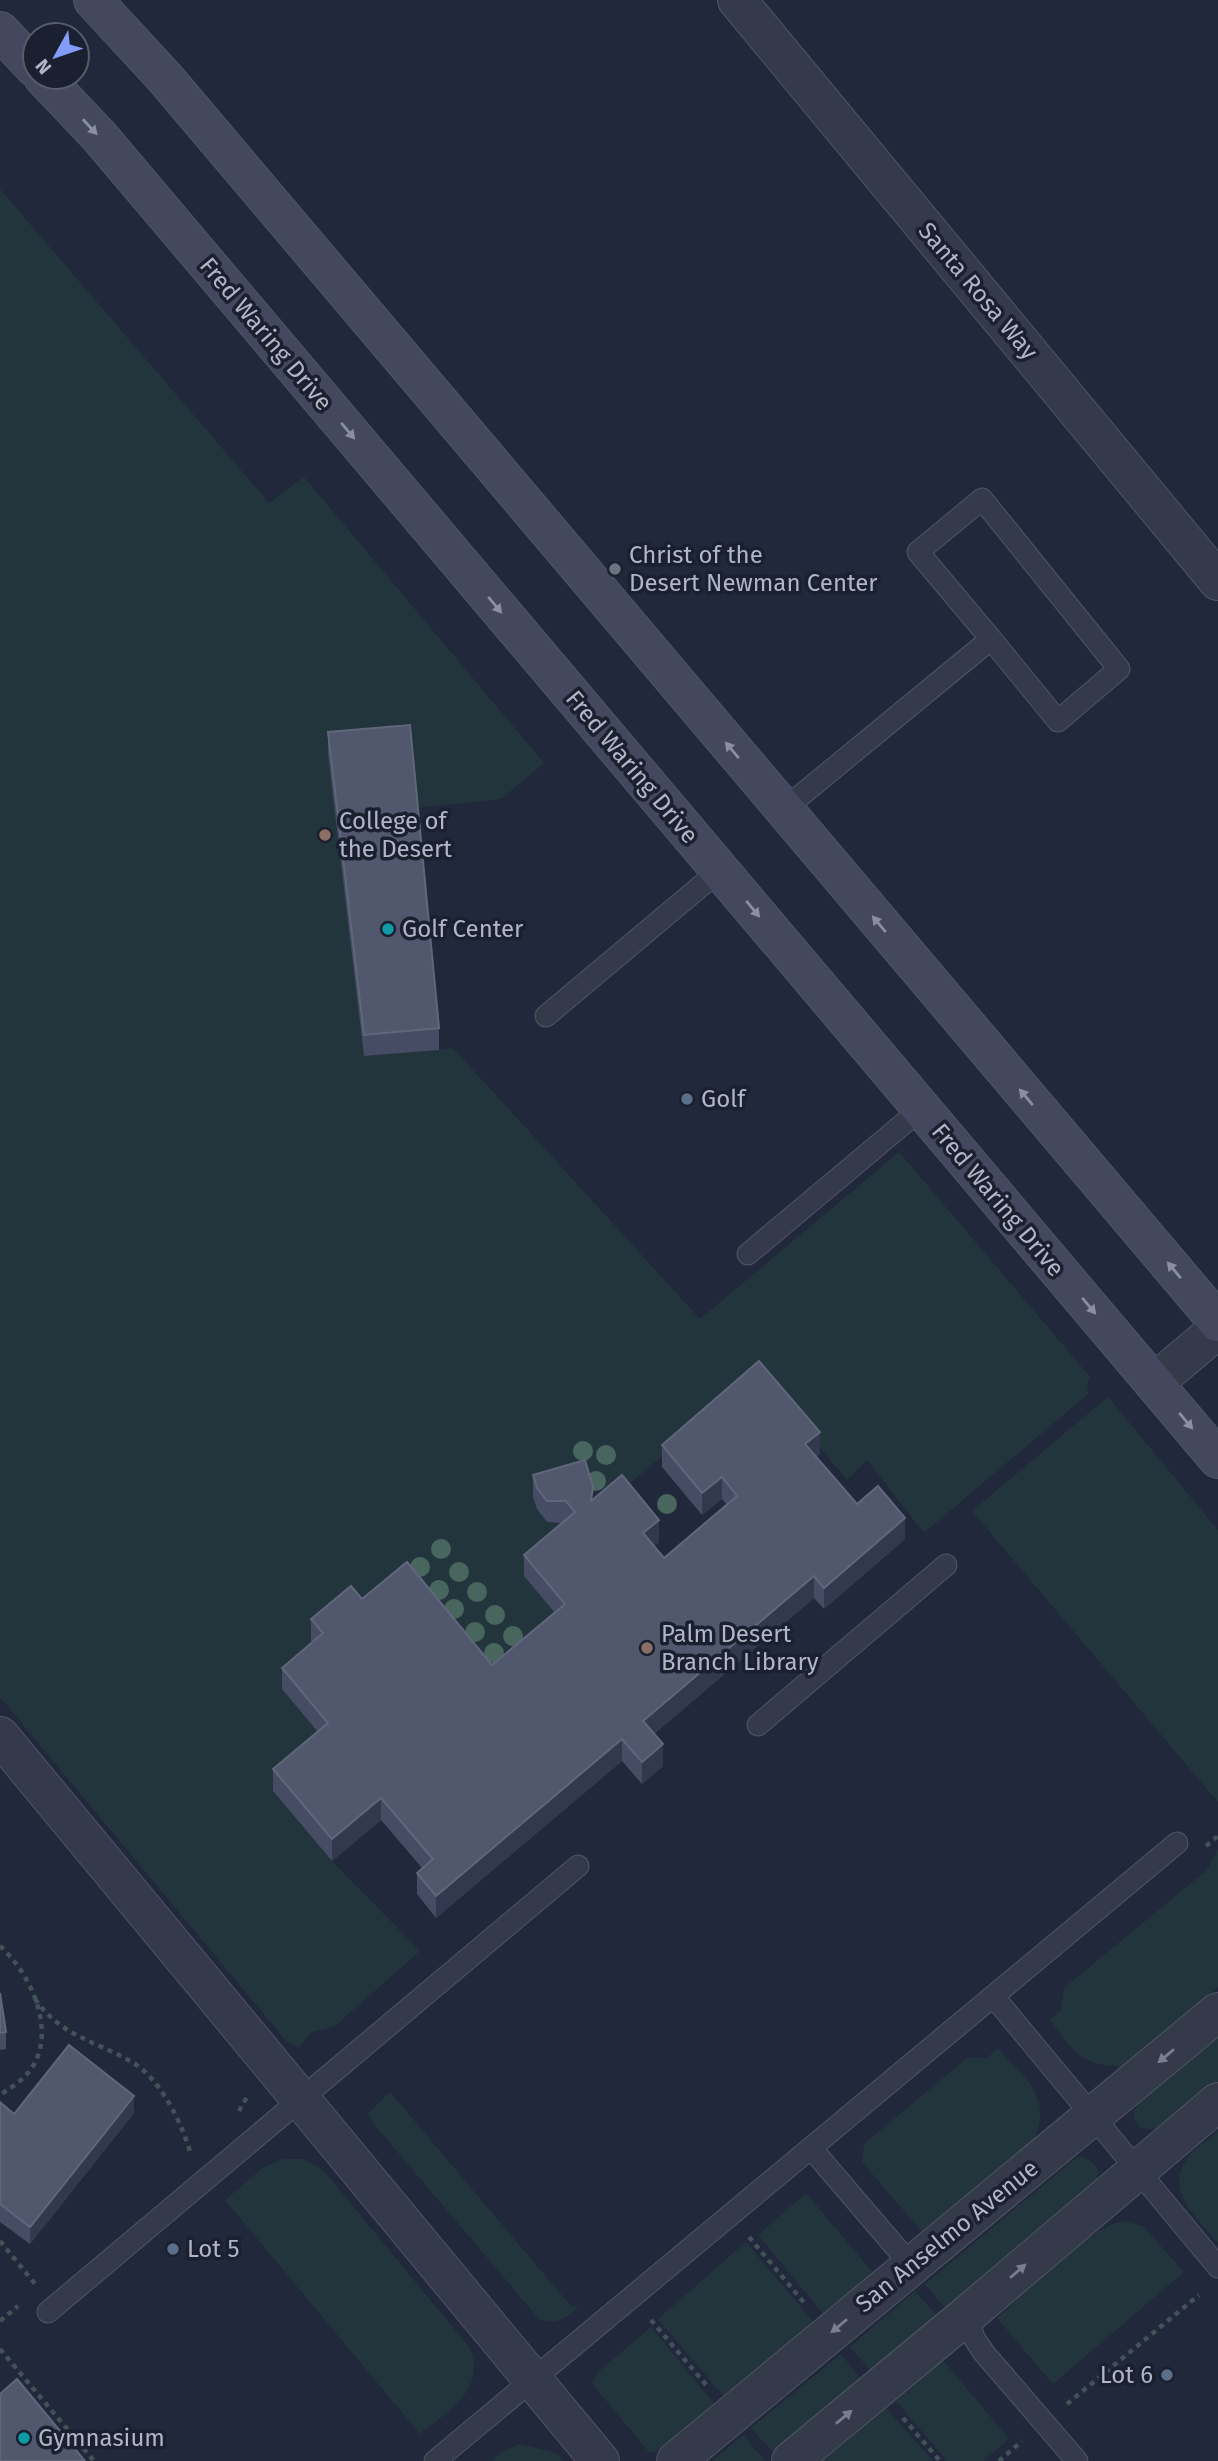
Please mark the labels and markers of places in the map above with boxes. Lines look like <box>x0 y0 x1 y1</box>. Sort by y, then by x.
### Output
place label: Christ of the Desert Newman Center <box>629 541 878 597</box>
marker: Christ of the Desert Newman Center <box>607 561 623 577</box>
place label: College of the Desert <box>339 807 452 863</box>
marker: College of the Desert <box>317 827 333 843</box>
place label: Golf Center <box>402 915 524 943</box>
marker: Golf Center <box>380 921 396 937</box>
place label: Golf <box>701 1085 747 1113</box>
marker: Golf <box>679 1091 695 1107</box>
place label: Palm Desert Branch Library <box>661 1620 819 1676</box>
marker: Palm Desert Branch Library <box>639 1640 655 1656</box>
place label: Lot 5 <box>187 2235 239 2263</box>
marker: Lot 5 <box>165 2241 181 2257</box>
place label: Lot 6 <box>1100 2361 1153 2389</box>
marker: Lot 6 <box>1159 2367 1175 2383</box>
place label: Gymnasium <box>38 2424 165 2452</box>
marker: Gymnasium <box>16 2430 32 2446</box>

